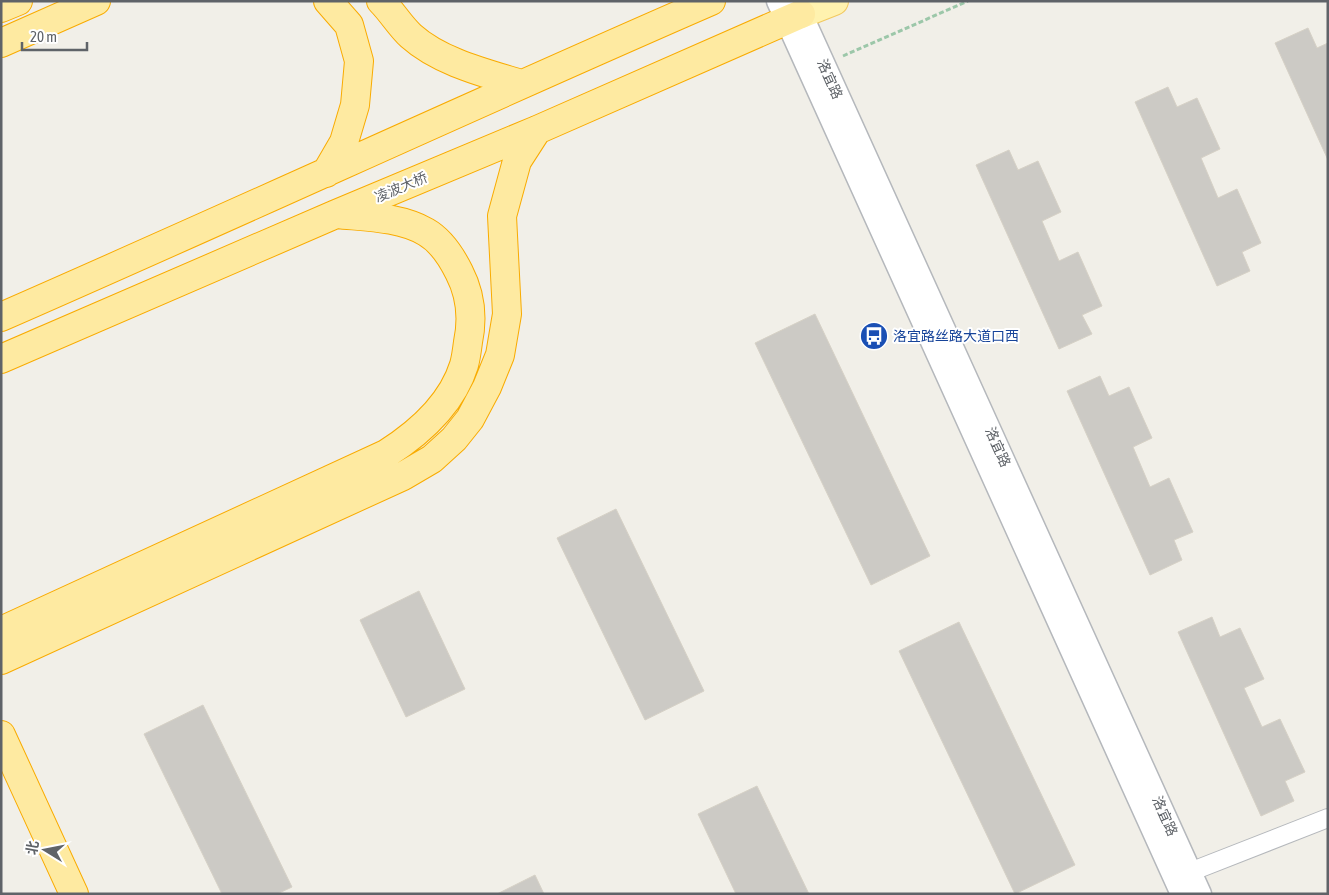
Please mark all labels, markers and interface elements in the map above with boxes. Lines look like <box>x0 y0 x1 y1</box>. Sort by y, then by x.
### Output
scale bar <box>22 20 88 52</box>
text: 20 m <box>30 28 57 45</box>
street label: 洛宜路 <box>814 57 846 101</box>
street label: 凌波大桥 <box>372 169 430 205</box>
bus stop icon: 洛宜路丝路大道口西 <box>859 321 889 351</box>
place label: 洛宜路丝路大道口西 <box>893 328 1019 344</box>
street label: 洛宜路 <box>982 425 1014 469</box>
street label: 洛宜路 <box>1149 794 1181 838</box>
north arrow <box>20 825 70 875</box>
text: 北 <box>23 839 41 856</box>

